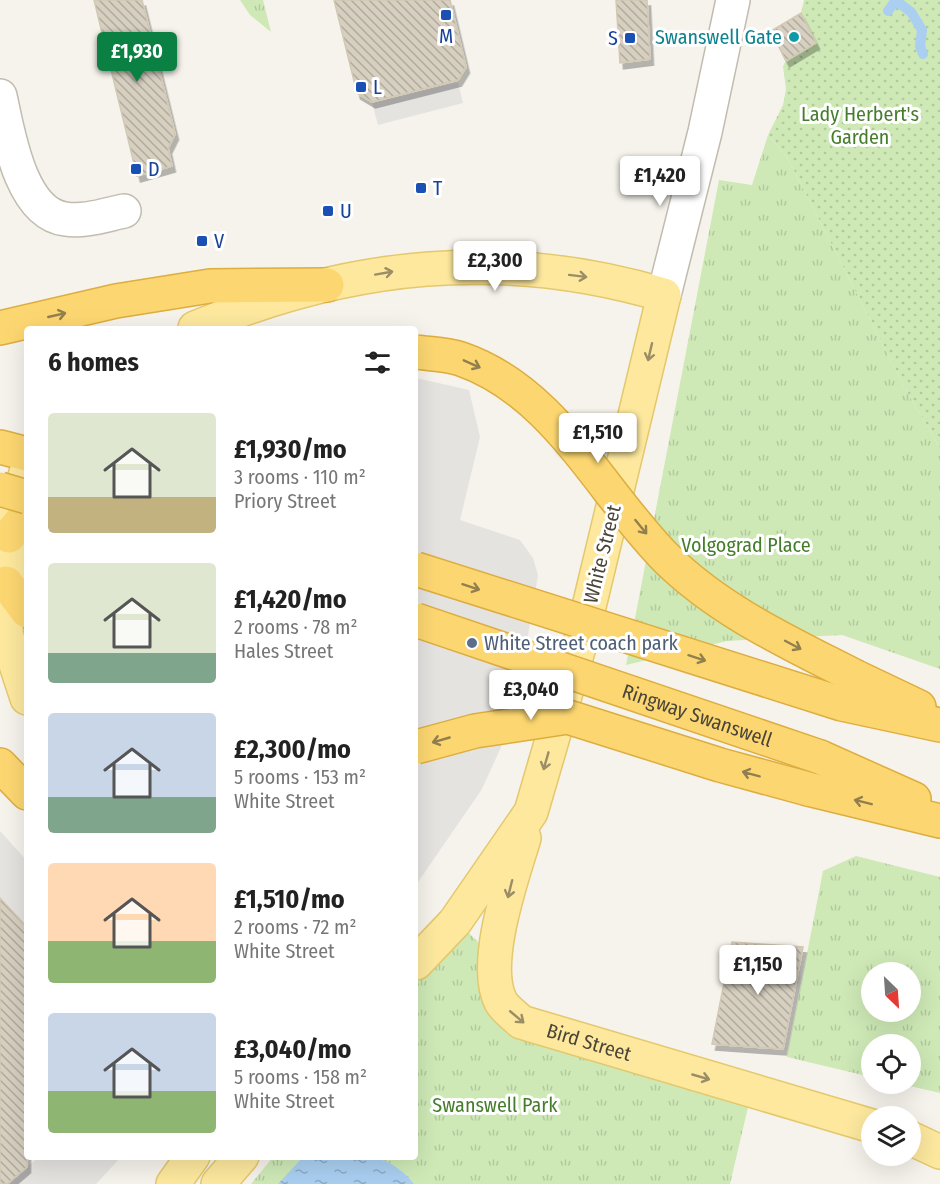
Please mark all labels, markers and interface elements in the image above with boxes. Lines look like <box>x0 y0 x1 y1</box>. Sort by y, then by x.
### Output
marker: M <box>439 8 453 22</box>
place label: M <box>439 24 453 48</box>
place label: Swanswell Gate <box>655 25 782 49</box>
place label: S <box>608 26 618 50</box>
marker: Swanswell Gate <box>787 30 801 44</box>
marker: S <box>623 31 637 45</box>
pin: £1,930 <box>88 32 186 83</box>
text: £1,930 <box>111 39 163 63</box>
place label: L <box>373 75 382 99</box>
marker: L <box>354 80 368 94</box>
park label: Lady Herbert's Garden <box>801 102 919 149</box>
pin: £1,420 <box>611 156 709 207</box>
place label: D <box>148 157 160 181</box>
marker: D <box>129 162 143 176</box>
text: £1,420 <box>634 163 686 187</box>
place label: T <box>433 176 443 200</box>
marker: T <box>414 181 428 195</box>
place label: U <box>340 199 352 223</box>
marker: U <box>321 204 335 218</box>
place label: V <box>214 229 225 253</box>
marker: V <box>195 234 209 248</box>
pin: £2,300 <box>446 241 544 292</box>
text: £2,300 <box>467 248 523 272</box>
one-way arrow <box>374 268 394 279</box>
one-way arrow <box>568 271 587 282</box>
one-way arrow <box>47 308 66 320</box>
one-way arrow <box>644 342 656 361</box>
icon: filters <box>361 346 394 379</box>
text: 6 homes <box>48 347 139 378</box>
one-way arrow <box>463 359 481 370</box>
pin: £1,510 <box>549 413 647 464</box>
text: £1,510 <box>573 420 623 444</box>
text: £1,930/mo <box>234 434 347 465</box>
icon: home <box>96 437 168 509</box>
text: 3 rooms · 110 m² <box>234 465 366 489</box>
text: Priory Street <box>234 489 336 513</box>
street label: White Street <box>578 502 626 606</box>
one-way arrow <box>634 519 647 535</box>
park label: Volgograd Place <box>681 533 811 557</box>
one-way arrow <box>461 582 480 593</box>
text: £1,420/mo <box>234 584 347 615</box>
icon: home <box>96 587 168 659</box>
text: 2 rooms · 78 m² <box>234 615 357 639</box>
place label: White Street coach park <box>484 631 679 655</box>
marker: White Street coach park <box>465 636 479 650</box>
text: Hales Street <box>234 639 333 663</box>
one-way arrow <box>784 639 802 651</box>
one-way arrow <box>687 654 706 665</box>
pin: £3,040 <box>482 670 580 721</box>
text: £3,040 <box>503 677 559 701</box>
street label: Ringway Swanswell <box>619 679 775 752</box>
text: £2,300/mo <box>234 734 351 765</box>
one-way arrow <box>432 735 451 746</box>
icon: home <box>96 737 168 809</box>
one-way arrow <box>540 751 551 770</box>
text: 5 rooms · 153 m² <box>234 765 366 789</box>
one-way arrow <box>742 768 761 779</box>
text: White Street <box>234 789 335 813</box>
one-way arrow <box>854 796 873 808</box>
one-way arrow <box>503 879 515 898</box>
text: £1,510/mo <box>234 884 345 915</box>
icon: home <box>96 887 168 959</box>
text: 2 rooms · 72 m² <box>234 915 356 939</box>
text: White Street <box>234 939 335 963</box>
pin: £1,150 <box>709 945 807 996</box>
text: £1,150 <box>733 952 783 976</box>
north arrow <box>861 962 921 1022</box>
map controls <box>861 962 921 1166</box>
one-way arrow <box>509 1010 525 1023</box>
street label: Bird Street <box>544 1018 635 1066</box>
text: £3,040/mo <box>234 1034 351 1065</box>
button: locate <box>861 1034 921 1094</box>
icon: home <box>96 1037 168 1109</box>
text: 5 rooms · 158 m² <box>234 1065 367 1089</box>
one-way arrow <box>691 1072 710 1083</box>
text: White Street <box>234 1089 335 1113</box>
park label: Swanswell Park <box>432 1093 558 1117</box>
button: layers <box>861 1106 921 1166</box>

